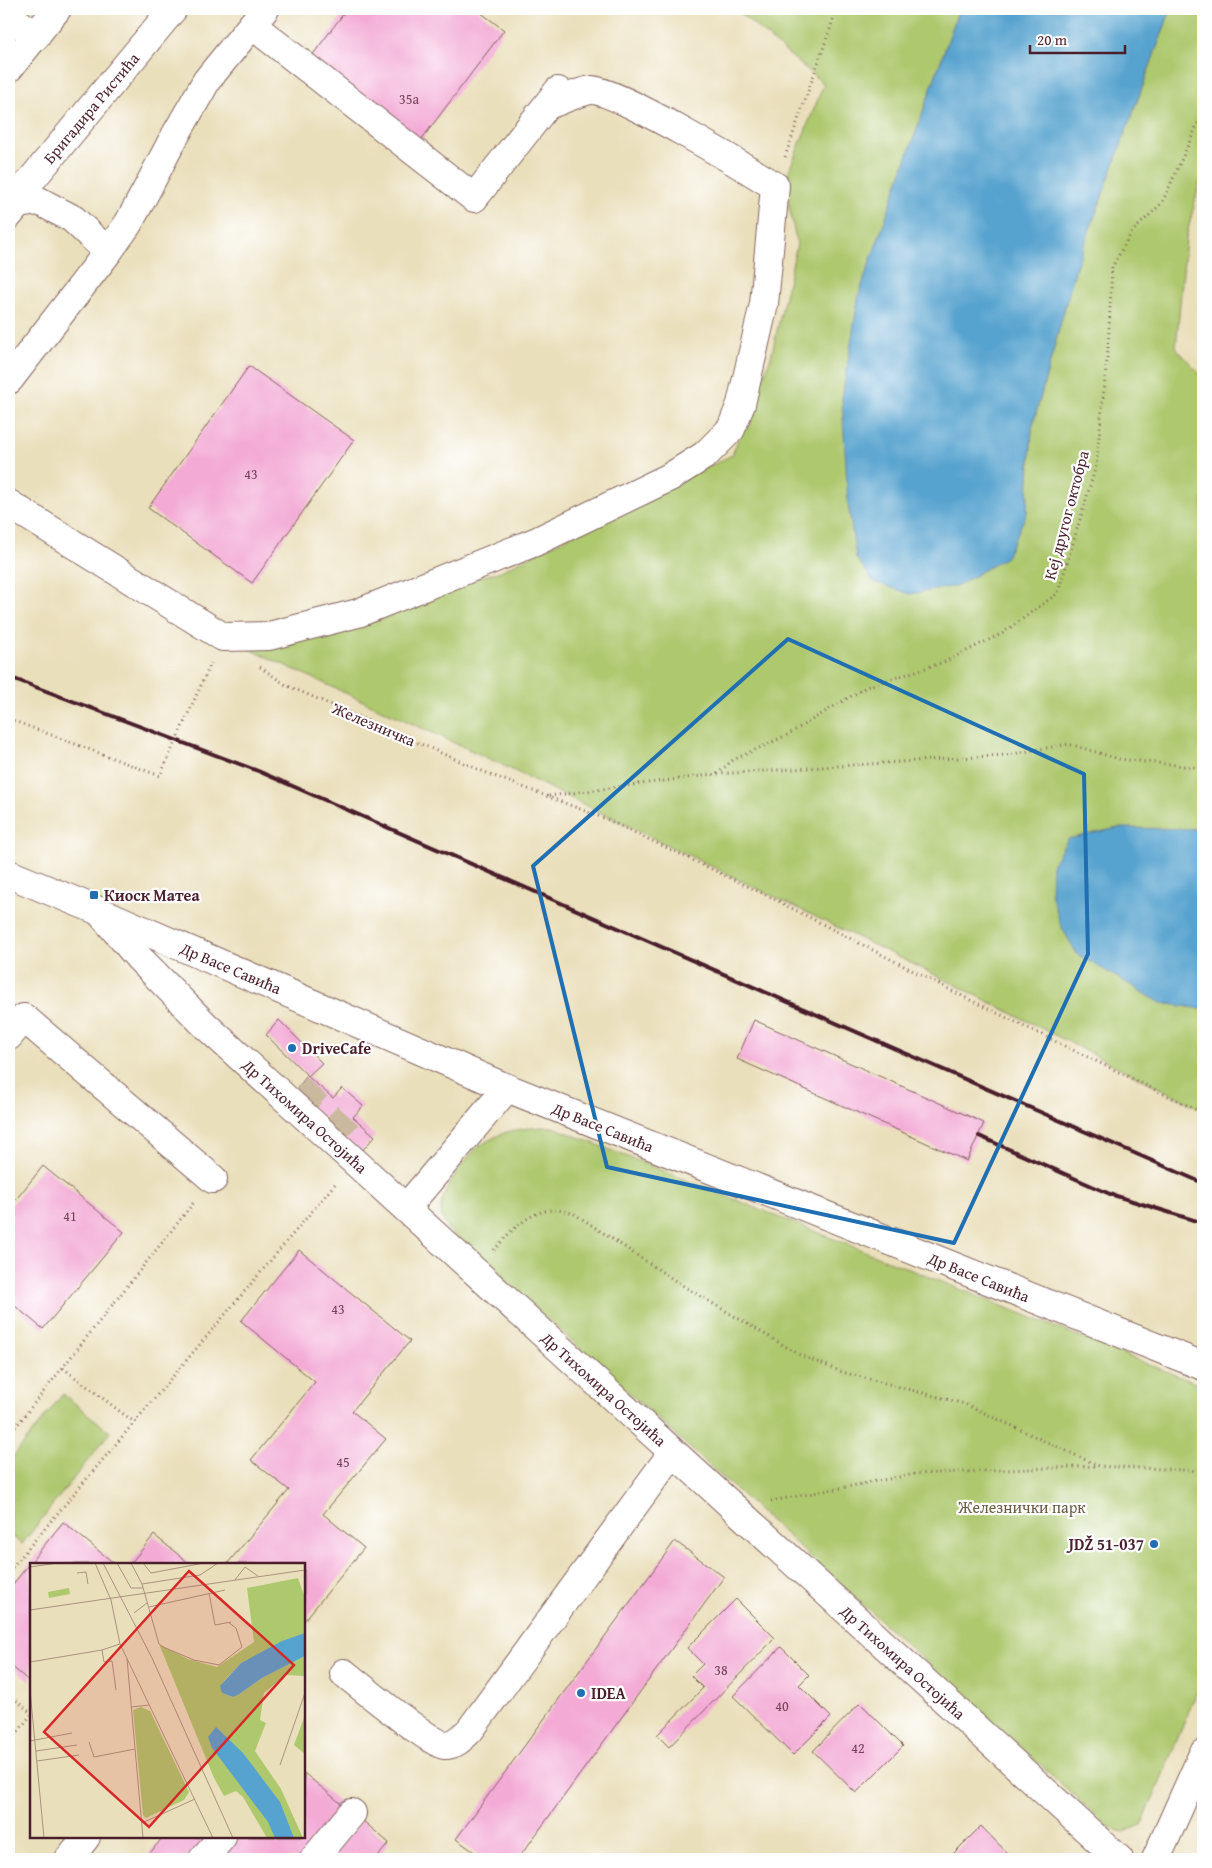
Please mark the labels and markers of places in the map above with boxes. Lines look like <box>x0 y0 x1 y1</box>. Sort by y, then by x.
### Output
place label: Киоск Матеа <box>104 883 200 907</box>
marker: Киоск Матеа <box>88 889 100 901</box>
place label: DriveCafe <box>302 1036 371 1060</box>
marker: DriveCafe <box>286 1042 298 1054</box>
place label: JDŽ 51-037 <box>1065 1532 1144 1556</box>
marker: JDŽ 51-037 <box>1148 1538 1160 1550</box>
place label: IDEA <box>591 1681 626 1705</box>
marker: IDEA <box>575 1687 587 1699</box>

